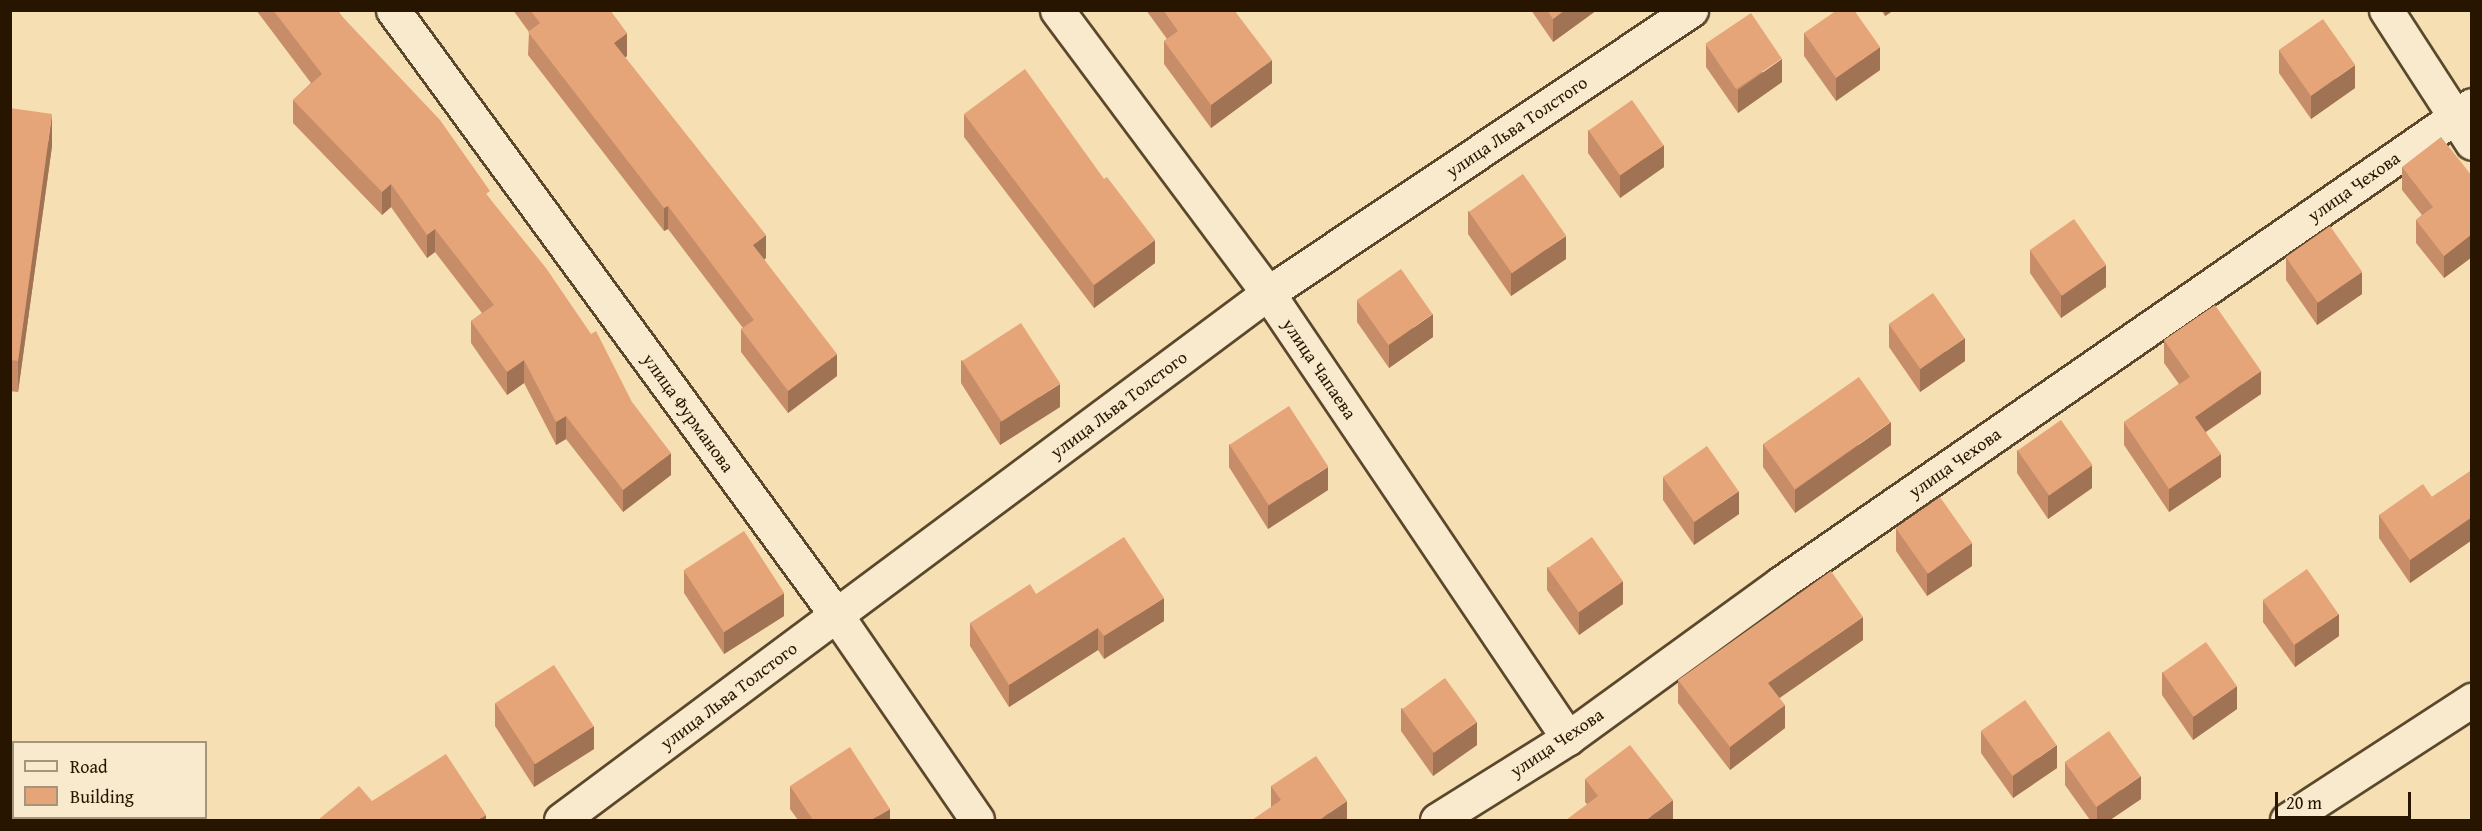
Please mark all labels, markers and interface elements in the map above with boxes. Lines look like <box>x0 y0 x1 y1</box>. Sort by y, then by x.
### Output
street label: улица Льва Толстого <box>1442 72 1592 182</box>
street label: улица Чехова <box>2304 147 2404 227</box>
street label: улица Чапаева <box>1277 315 1361 423</box>
street label: улица Льва Толстого <box>1046 347 1192 463</box>
street label: улица Фурманова <box>638 349 738 477</box>
street label: улица Чехова <box>1905 423 2005 503</box>
street label: улица Льва Толстого <box>656 638 802 754</box>
street label: улица Чехова <box>1506 704 1608 782</box>
legend <box>12 741 207 819</box>
text: Road <box>70 753 108 780</box>
scale bar <box>2278 780 2414 818</box>
text: Building <box>70 783 134 810</box>
text: 20 m <box>2286 789 2322 816</box>

